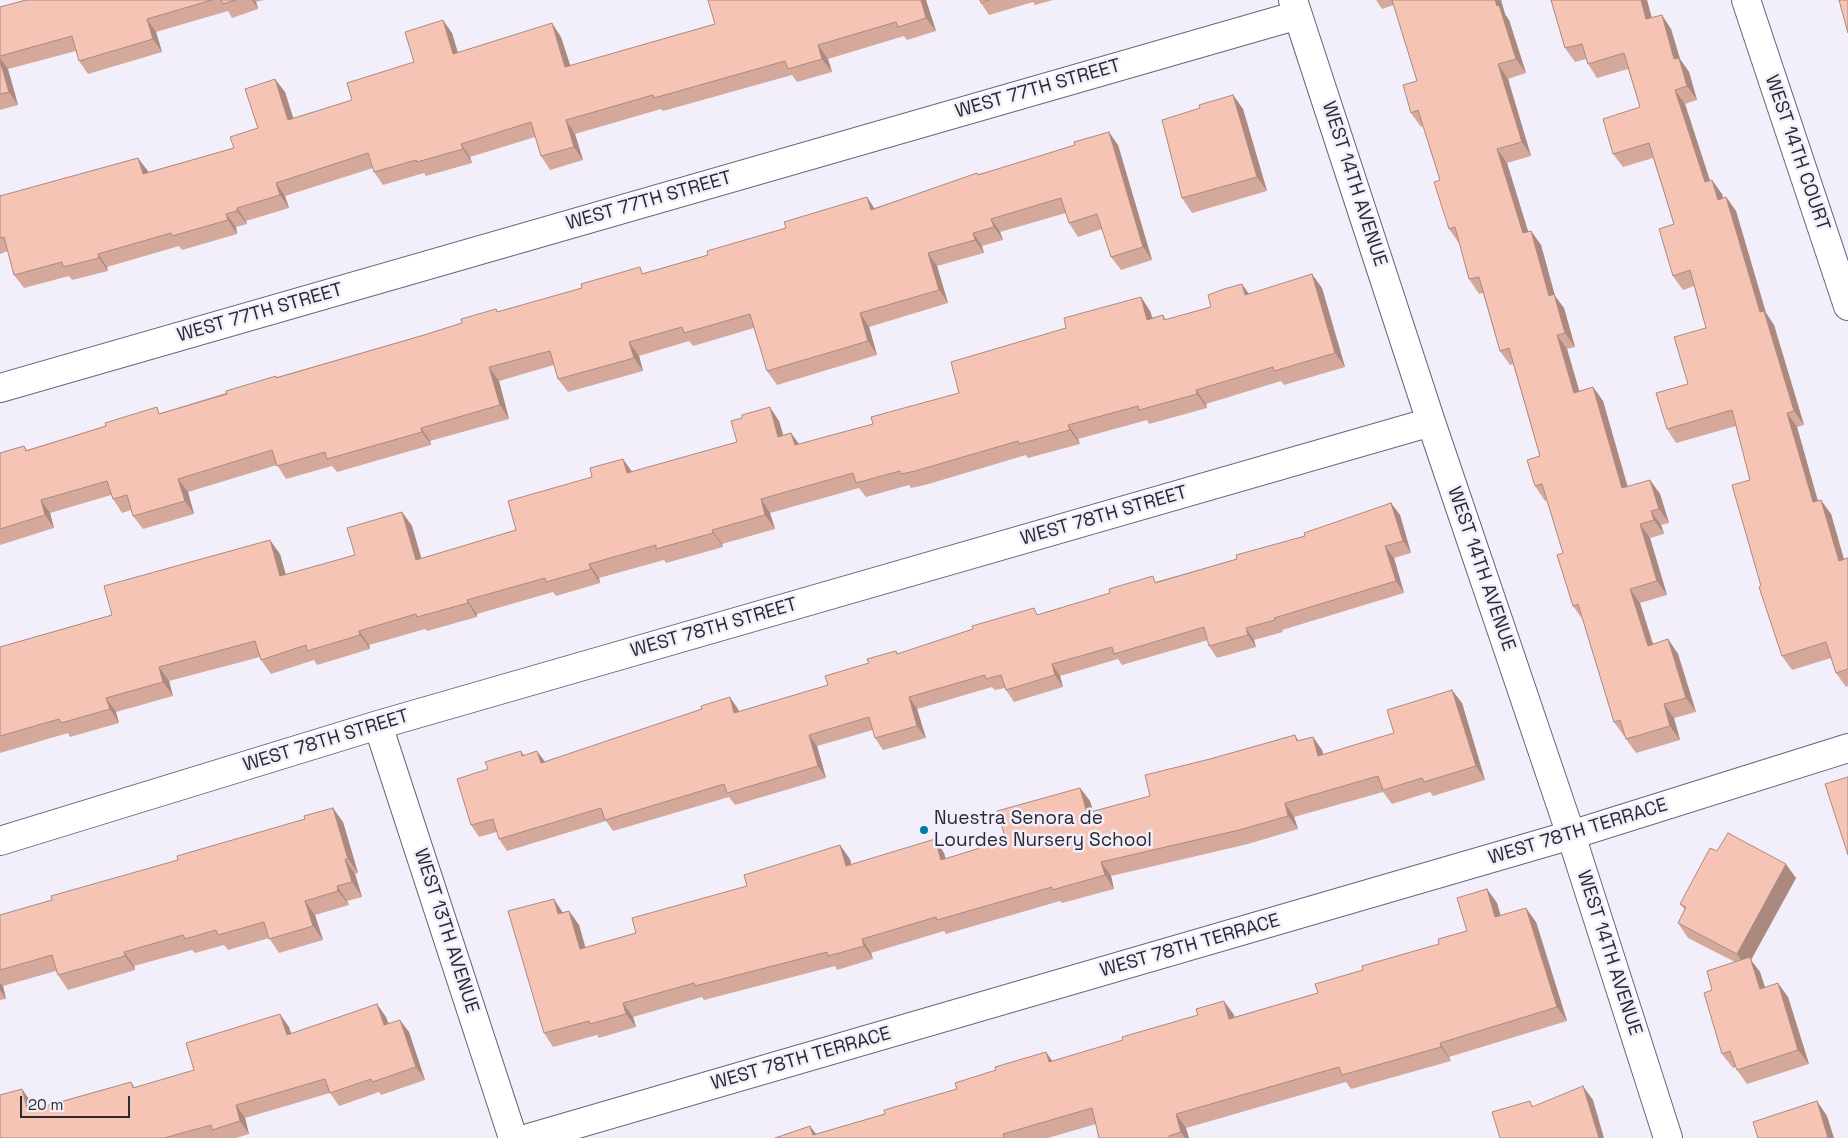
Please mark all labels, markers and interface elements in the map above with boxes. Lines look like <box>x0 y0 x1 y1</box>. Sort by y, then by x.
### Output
street label: WEST 77TH STREET <box>953 54 1123 124</box>
street label: WEST 14TH COURT <box>1760 72 1834 234</box>
street label: WEST 14TH AVENUE <box>1317 99 1391 269</box>
street label: WEST 77TH STREET <box>564 166 734 236</box>
street label: WEST 77TH STREET <box>175 278 345 348</box>
street label: WEST 78TH STREET <box>1018 481 1190 551</box>
street label: WEST 14TH AVENUE <box>1442 484 1520 654</box>
street label: WEST 78TH STREET <box>628 593 800 663</box>
street label: WEST 78TH STREET <box>240 705 412 777</box>
street label: WEST 78TH TERRACE <box>1486 794 1670 870</box>
place label: Nuestra Senora de Lourdes Nursery School <box>934 808 1152 852</box>
marker: Nuestra Senora de Lourdes Nursery School <box>918 824 930 836</box>
street label: WEST 13TH AVENUE <box>409 846 483 1016</box>
street label: WEST 14TH AVENUE <box>1572 868 1646 1038</box>
street label: WEST 78TH TERRACE <box>1097 909 1283 983</box>
street label: WEST 78TH TERRACE <box>708 1022 894 1096</box>
scale bar <box>22 1086 132 1118</box>
text: 20 m <box>28 1095 63 1114</box>

